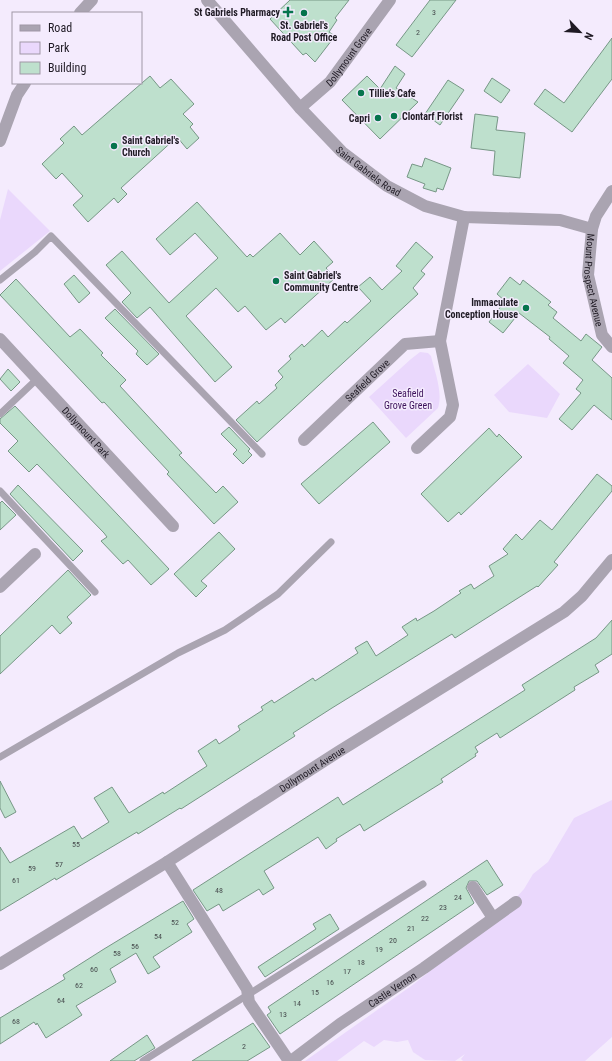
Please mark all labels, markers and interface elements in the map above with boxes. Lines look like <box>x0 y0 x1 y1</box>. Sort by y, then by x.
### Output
place label: St Gabriels Pharmacy <box>194 7 281 18</box>
marker: St Gabriels Pharmacy <box>283 7 293 17</box>
marker: St. Gabriel's Road Post Office <box>299 8 309 18</box>
house number: 3 <box>432 8 436 17</box>
legend <box>12 12 142 84</box>
north arrow <box>560 12 600 52</box>
place label: St. Gabriel's Road Post Office <box>271 20 338 43</box>
text: Road <box>48 21 72 35</box>
street label: Dollymount Grove <box>324 25 374 89</box>
house number: 2 <box>416 28 420 37</box>
text: N <box>581 30 596 42</box>
text: Park <box>48 41 70 55</box>
text: Building <box>48 61 86 75</box>
marker: Tillie's Cafe <box>356 88 366 98</box>
place label: Tillie's Cafe <box>369 88 416 99</box>
marker: Clontarf Florist <box>389 111 399 121</box>
place label: Clontarf Florist <box>402 111 463 122</box>
place label: Capri <box>349 113 370 124</box>
marker: Capri <box>373 113 383 123</box>
place label: Saint Gabriel's Church <box>122 135 180 158</box>
marker: Saint Gabriel's Church <box>109 141 119 151</box>
street label: Saint Gabriels Road <box>334 144 403 198</box>
street label: Mount Prospect Avenue <box>583 233 605 328</box>
place label: Saint Gabriel's Community Centre <box>284 270 358 293</box>
marker: Saint Gabriel's Community Centre <box>271 276 281 286</box>
place label: Immaculate Conception House <box>445 297 518 320</box>
marker: Immaculate Conception House <box>521 303 531 313</box>
street label: Seafield Grove <box>343 356 392 404</box>
park label: Seafield Grove Green <box>384 388 432 411</box>
street label: Dollymount Park <box>60 405 113 460</box>
street label: Dollymount Avenue <box>277 744 347 794</box>
house number: 55 <box>72 840 80 849</box>
house number: 57 <box>55 860 63 869</box>
house number: 59 <box>28 864 36 873</box>
house number: 61 <box>12 876 20 885</box>
house number: 48 <box>215 886 223 895</box>
house number: 24 <box>454 893 462 902</box>
house number: 23 <box>439 903 447 912</box>
house number: 22 <box>421 914 429 923</box>
house number: 52 <box>171 918 179 927</box>
house number: 21 <box>407 924 415 933</box>
house number: 54 <box>154 932 162 941</box>
house number: 20 <box>389 936 397 945</box>
house number: 56 <box>131 942 139 951</box>
house number: 19 <box>375 945 383 954</box>
house number: 58 <box>113 949 121 958</box>
house number: 18 <box>357 958 365 967</box>
house number: 60 <box>90 965 98 974</box>
house number: 17 <box>343 967 351 976</box>
street label: Castle Vernon <box>366 969 418 1009</box>
house number: 16 <box>326 978 334 987</box>
house number: 62 <box>75 981 83 990</box>
house number: 15 <box>311 988 319 997</box>
house number: 64 <box>57 996 65 1005</box>
house number: 14 <box>293 999 301 1008</box>
house number: 13 <box>279 1010 287 1019</box>
house number: 68 <box>12 1017 20 1026</box>
house number: 2 <box>242 1042 246 1051</box>

